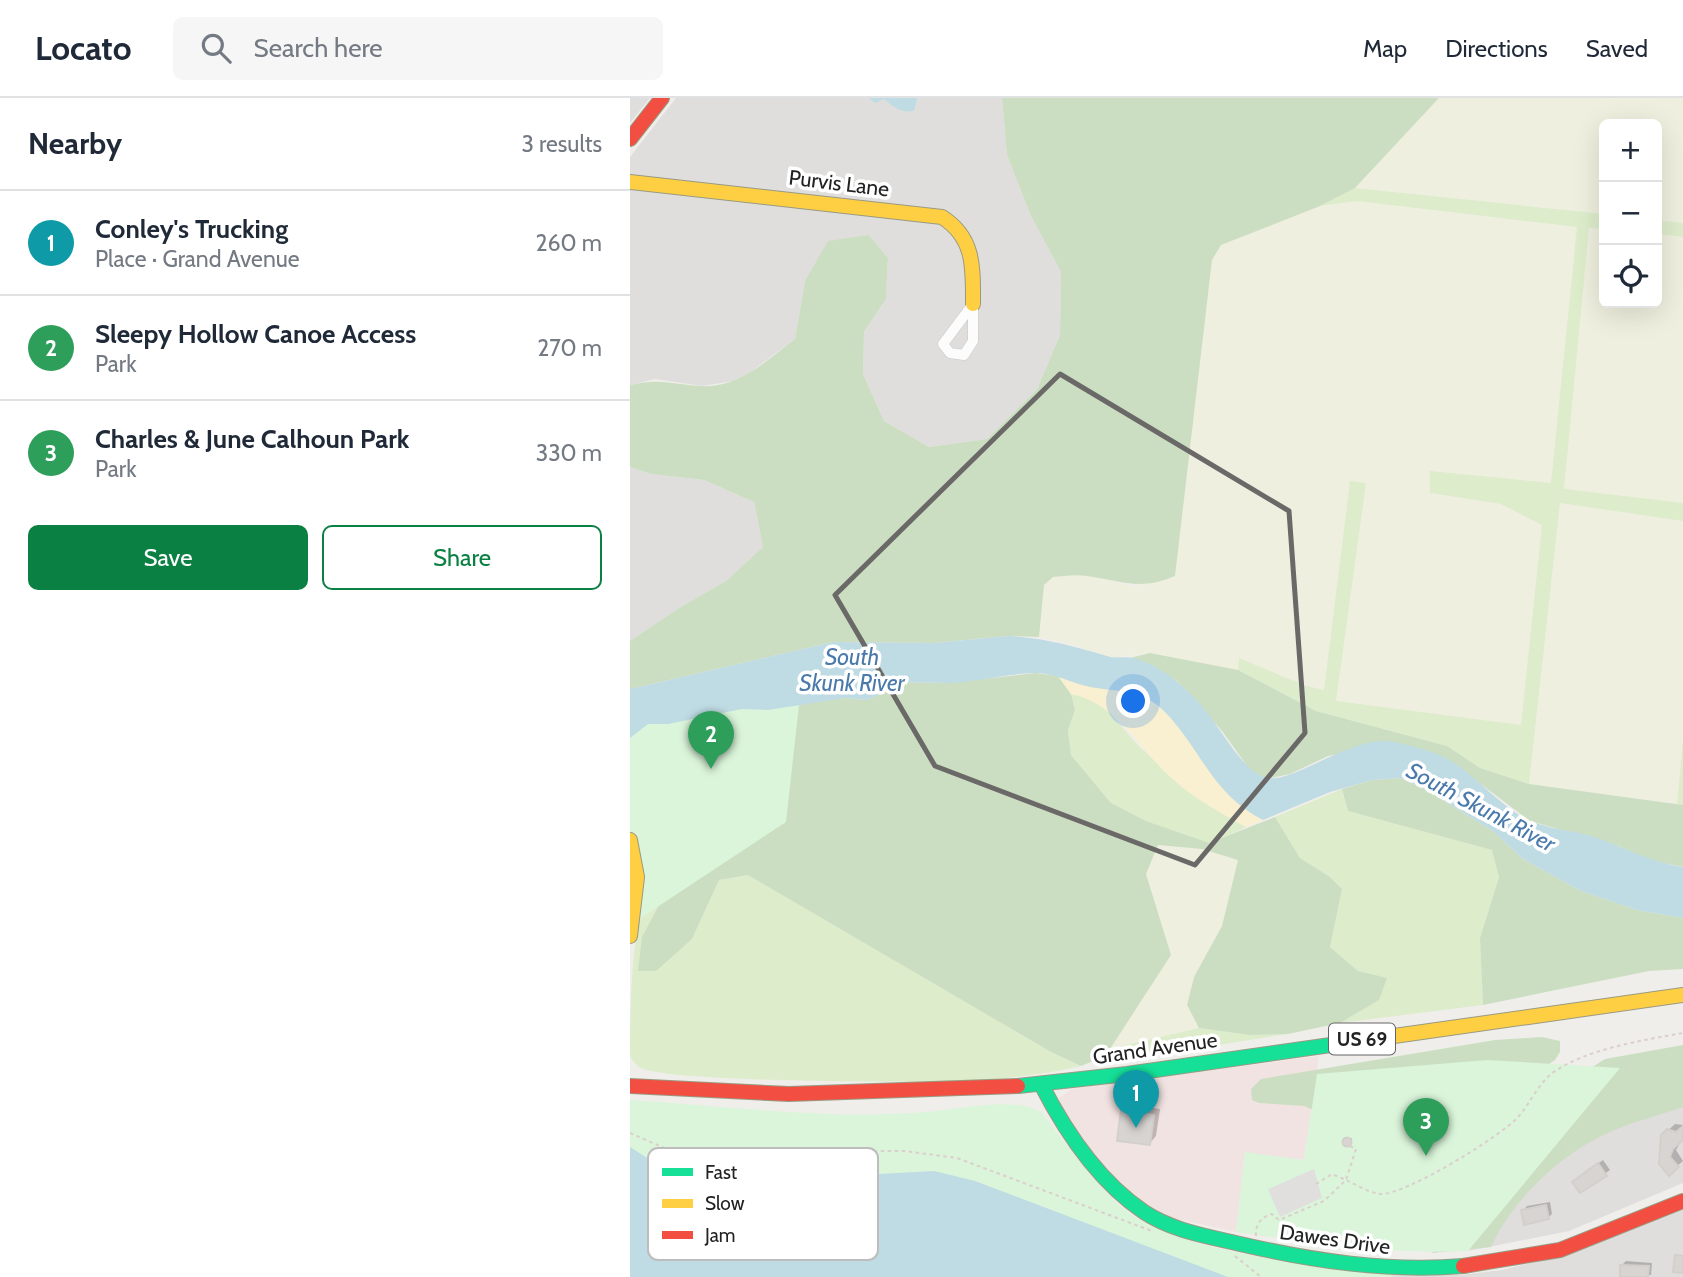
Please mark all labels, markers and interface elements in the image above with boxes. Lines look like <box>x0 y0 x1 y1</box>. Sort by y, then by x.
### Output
search box <box>173 17 663 80</box>
text: Locato <box>35 28 131 68</box>
icon: search <box>197 29 235 67</box>
text: Search here <box>253 32 383 64</box>
text: Map <box>1363 34 1407 63</box>
text: Directions <box>1445 34 1548 63</box>
text: Saved <box>1586 34 1648 63</box>
map controls <box>1599 119 1662 308</box>
button: + <box>1599 119 1662 182</box>
text: Nearby <box>28 125 122 162</box>
text: 3 results <box>521 130 602 158</box>
street label: Purvis Lane <box>787 164 891 202</box>
button: − <box>1599 182 1662 245</box>
text: Conley's Trucking <box>95 213 288 245</box>
text: 1 <box>47 229 55 257</box>
text: 260 m <box>535 229 602 257</box>
text: Place · Grand Avenue <box>95 245 300 273</box>
button: locate <box>1599 245 1662 308</box>
text: Sleepy Hollow Canoe Access <box>95 318 416 350</box>
text: 2 <box>45 334 57 362</box>
text: 270 m <box>537 334 602 362</box>
text: Park <box>95 350 136 378</box>
text: Charles & June Calhoun Park <box>95 423 409 455</box>
text: 3 <box>45 439 57 467</box>
text: 330 m <box>536 439 602 467</box>
text: Park <box>95 455 136 483</box>
button: Save <box>28 525 308 590</box>
button: Share <box>322 525 602 590</box>
water label: South Skunk River <box>799 643 906 697</box>
your location <box>1116 684 1150 718</box>
pin: 2 <box>688 711 734 769</box>
water label: South Skunk River <box>1402 756 1561 858</box>
road number: US 69 <box>1329 1023 1395 1054</box>
street label: Grand Avenue <box>1091 1027 1219 1069</box>
pin: 1 <box>1113 1070 1159 1128</box>
pin: 3 <box>1403 1098 1449 1156</box>
legend <box>648 1148 878 1260</box>
text: Fast <box>705 1161 738 1184</box>
text: Slow <box>705 1192 745 1215</box>
street label: Dawes Drive <box>1278 1219 1392 1259</box>
text: Jam <box>704 1224 735 1247</box>

